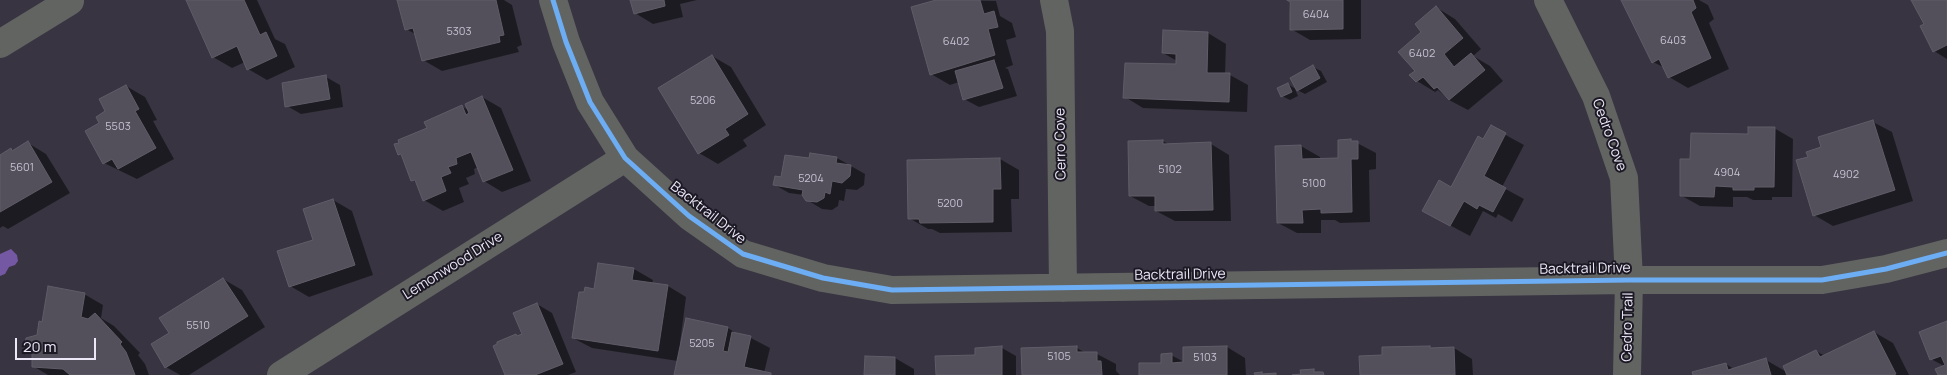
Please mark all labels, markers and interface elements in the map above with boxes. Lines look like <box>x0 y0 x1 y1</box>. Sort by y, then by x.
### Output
house number: 6404 <box>1303 8 1329 22</box>
house number: 5303 <box>446 25 472 39</box>
house number: 6403 <box>1660 34 1686 48</box>
house number: 6402 <box>943 35 969 49</box>
house number: 6402 <box>1409 47 1435 61</box>
house number: 5206 <box>690 94 716 108</box>
street label: Cedro Cove <box>1588 97 1630 173</box>
street label: Cerro Cove <box>1052 108 1070 180</box>
house number: 5503 <box>105 120 131 134</box>
house number: 5601 <box>10 161 34 175</box>
house number: 5102 <box>1158 163 1182 177</box>
house number: 4904 <box>1714 166 1740 180</box>
house number: 4902 <box>1833 168 1859 182</box>
house number: 5204 <box>798 172 824 186</box>
house number: 5100 <box>1302 177 1326 191</box>
street label: Backtrail Drive <box>667 178 749 248</box>
house number: 5200 <box>937 197 963 211</box>
street label: Lemonwood Drive <box>400 229 506 303</box>
street label: Backtrail Drive <box>1539 260 1631 278</box>
street label: Backtrail Drive <box>1134 266 1226 284</box>
street label: Cedro Trail <box>1619 292 1637 362</box>
house number: 5510 <box>186 319 210 333</box>
scale bar <box>18 328 99 360</box>
text: 20 m <box>23 336 56 357</box>
house number: 5205 <box>689 337 715 351</box>
house number: 5105 <box>1047 350 1071 364</box>
house number: 5103 <box>1193 351 1217 365</box>

